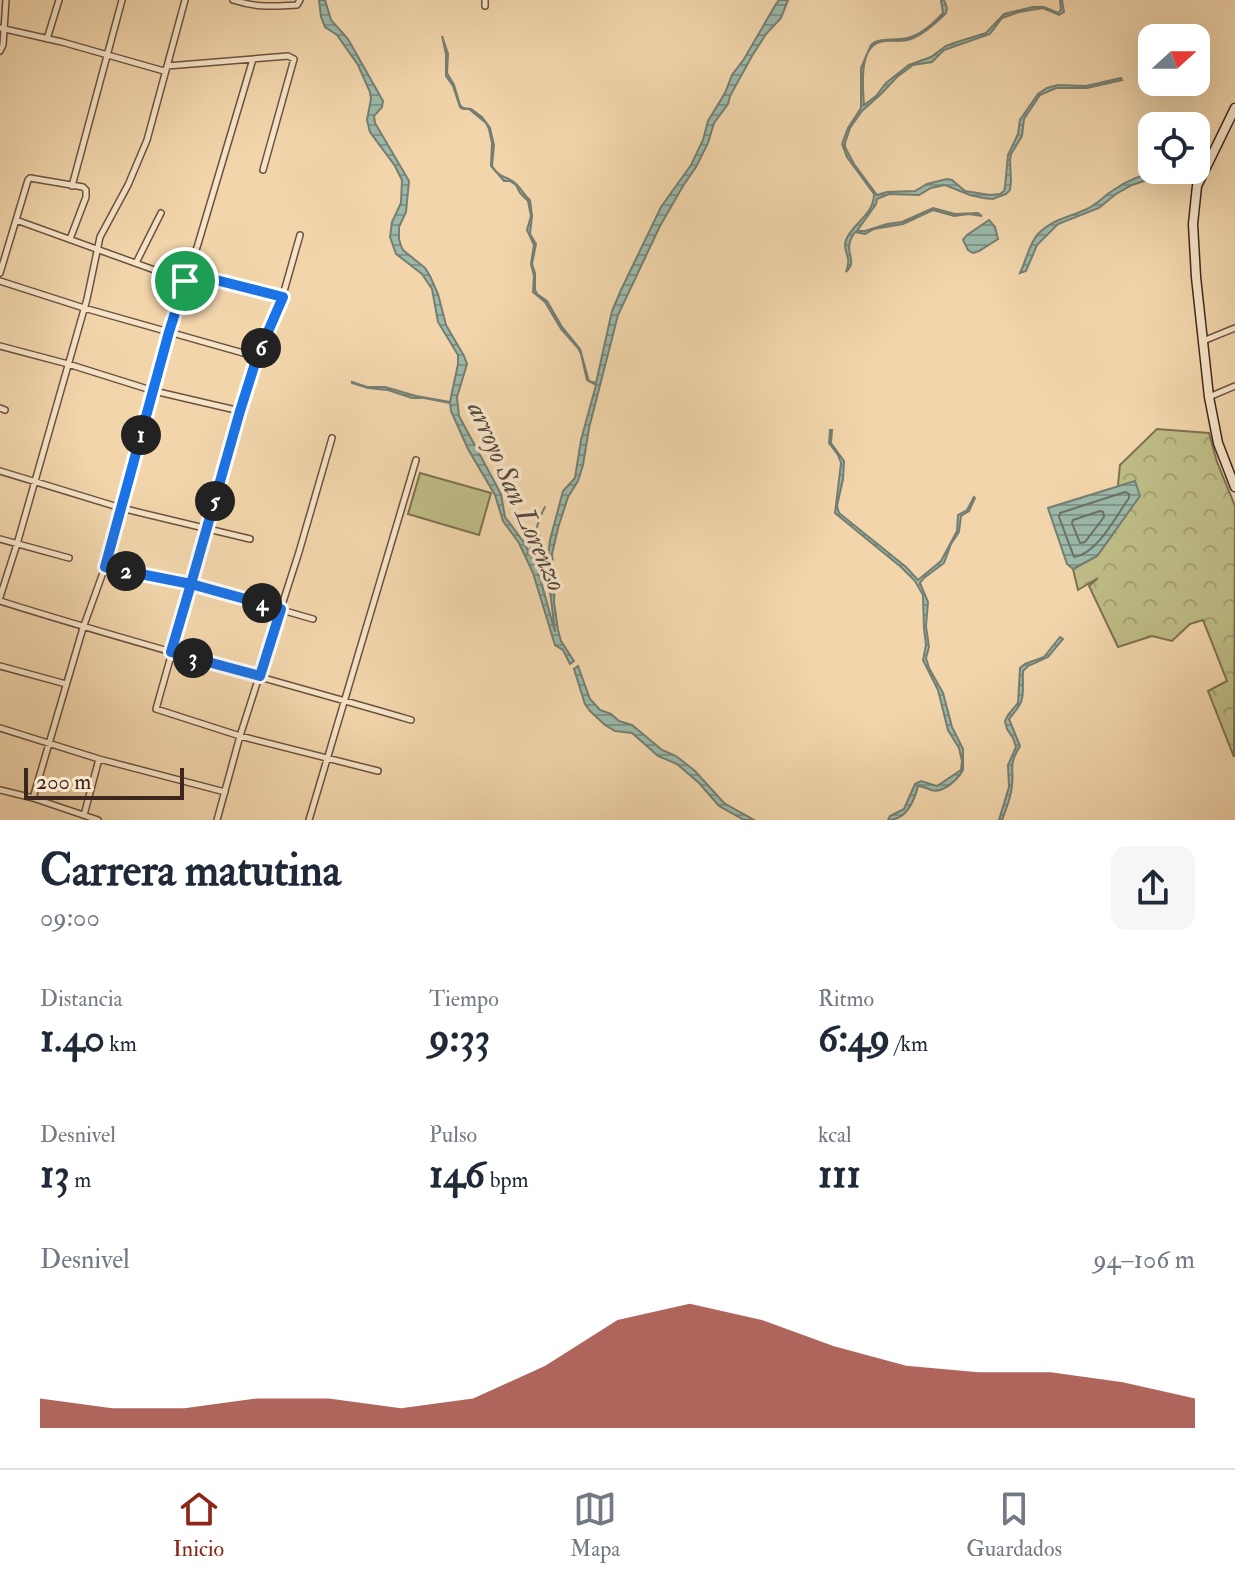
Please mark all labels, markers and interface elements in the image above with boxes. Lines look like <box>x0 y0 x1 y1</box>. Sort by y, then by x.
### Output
north arrow <box>1138 24 1210 96</box>
map controls <box>1138 24 1210 184</box>
button: locate <box>1138 112 1210 184</box>
pin <box>151 247 219 315</box>
icon: arrive <box>163 259 207 303</box>
pin: 6 <box>241 328 281 368</box>
text: 6 <box>255 334 267 362</box>
water label: arroyo San Lorenzo <box>459 395 574 597</box>
pin: 1 <box>121 415 161 455</box>
text: 1 <box>137 421 145 449</box>
pin: 5 <box>195 481 235 521</box>
text: 5 <box>210 487 220 515</box>
pin: 2 <box>106 551 146 591</box>
text: 2 <box>120 557 132 585</box>
pin: 4 <box>242 583 282 623</box>
text: 4 <box>256 589 268 617</box>
pin: 3 <box>173 638 213 678</box>
text: 3 <box>189 644 197 672</box>
scale bar <box>24 764 184 800</box>
text: 200 m <box>36 768 91 796</box>
text: Carrera matutina <box>40 844 341 899</box>
button: share <box>1111 846 1195 930</box>
text: 09:00 <box>40 902 100 934</box>
text: Distancia <box>40 985 123 1013</box>
text: Tiempo <box>429 985 499 1013</box>
text: Ritmo <box>818 985 874 1013</box>
text: 1.40 <box>40 1013 105 1064</box>
text: 9:33 <box>429 1013 490 1064</box>
text: 6:49 <box>818 1013 890 1064</box>
text: km <box>105 1030 137 1058</box>
text: /km <box>890 1030 928 1058</box>
text: Desnivel <box>40 1121 116 1149</box>
text: Pulso <box>429 1121 477 1149</box>
text: kcal <box>818 1121 852 1149</box>
text: 13 <box>40 1149 70 1200</box>
text: 146 <box>429 1149 485 1200</box>
text: 111 <box>818 1149 861 1200</box>
text: m <box>70 1166 91 1194</box>
text: bpm <box>485 1166 529 1194</box>
text: Desnivel <box>40 1244 130 1276</box>
text: 94–106 m <box>1093 1244 1195 1276</box>
tab: Inicio <box>173 1487 224 1563</box>
tab: Mapa <box>570 1487 620 1563</box>
tab: Guardados <box>966 1487 1062 1563</box>

